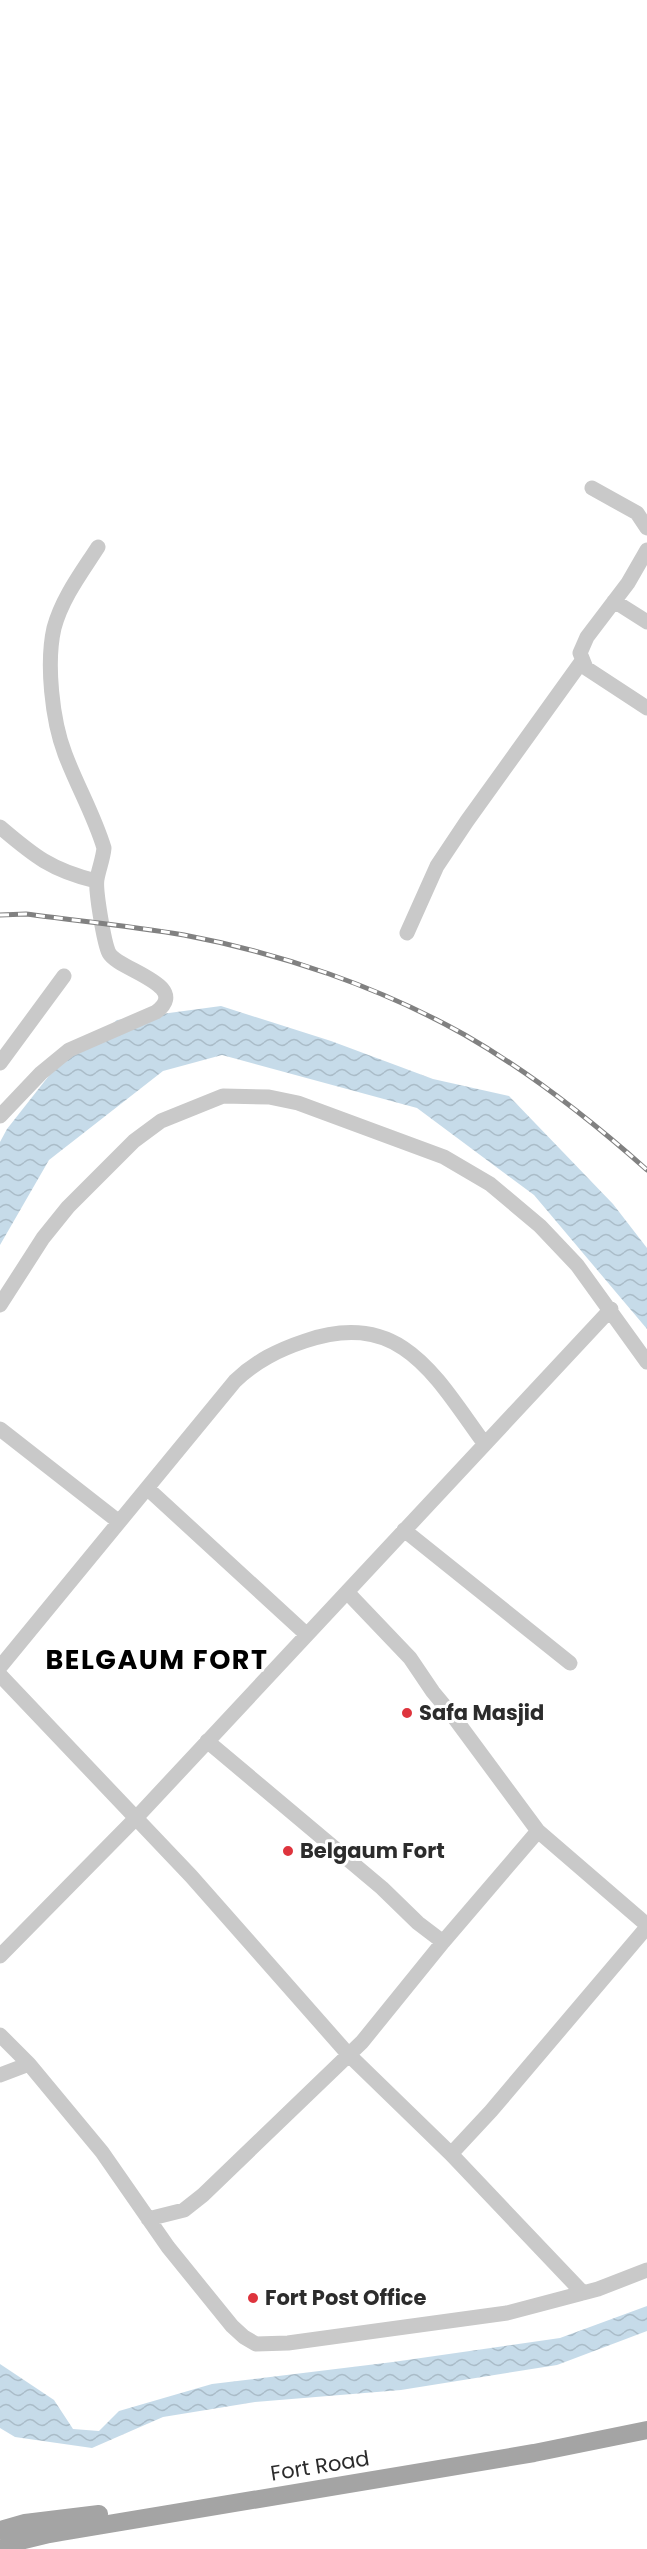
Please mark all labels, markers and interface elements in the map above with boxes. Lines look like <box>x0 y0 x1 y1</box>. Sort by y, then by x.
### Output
district label: BELGAUM FORT <box>46 1641 268 1678</box>
place label: Safa Masjid <box>419 1698 544 1727</box>
marker: Safa Masjid <box>400 1706 414 1720</box>
place label: Belgaum Fort <box>300 1836 445 1865</box>
marker: Belgaum Fort <box>281 1844 295 1858</box>
place label: Fort Post Office <box>265 2283 427 2312</box>
marker: Fort Post Office <box>246 2291 260 2305</box>
street label: Fort Road <box>268 2443 371 2488</box>

